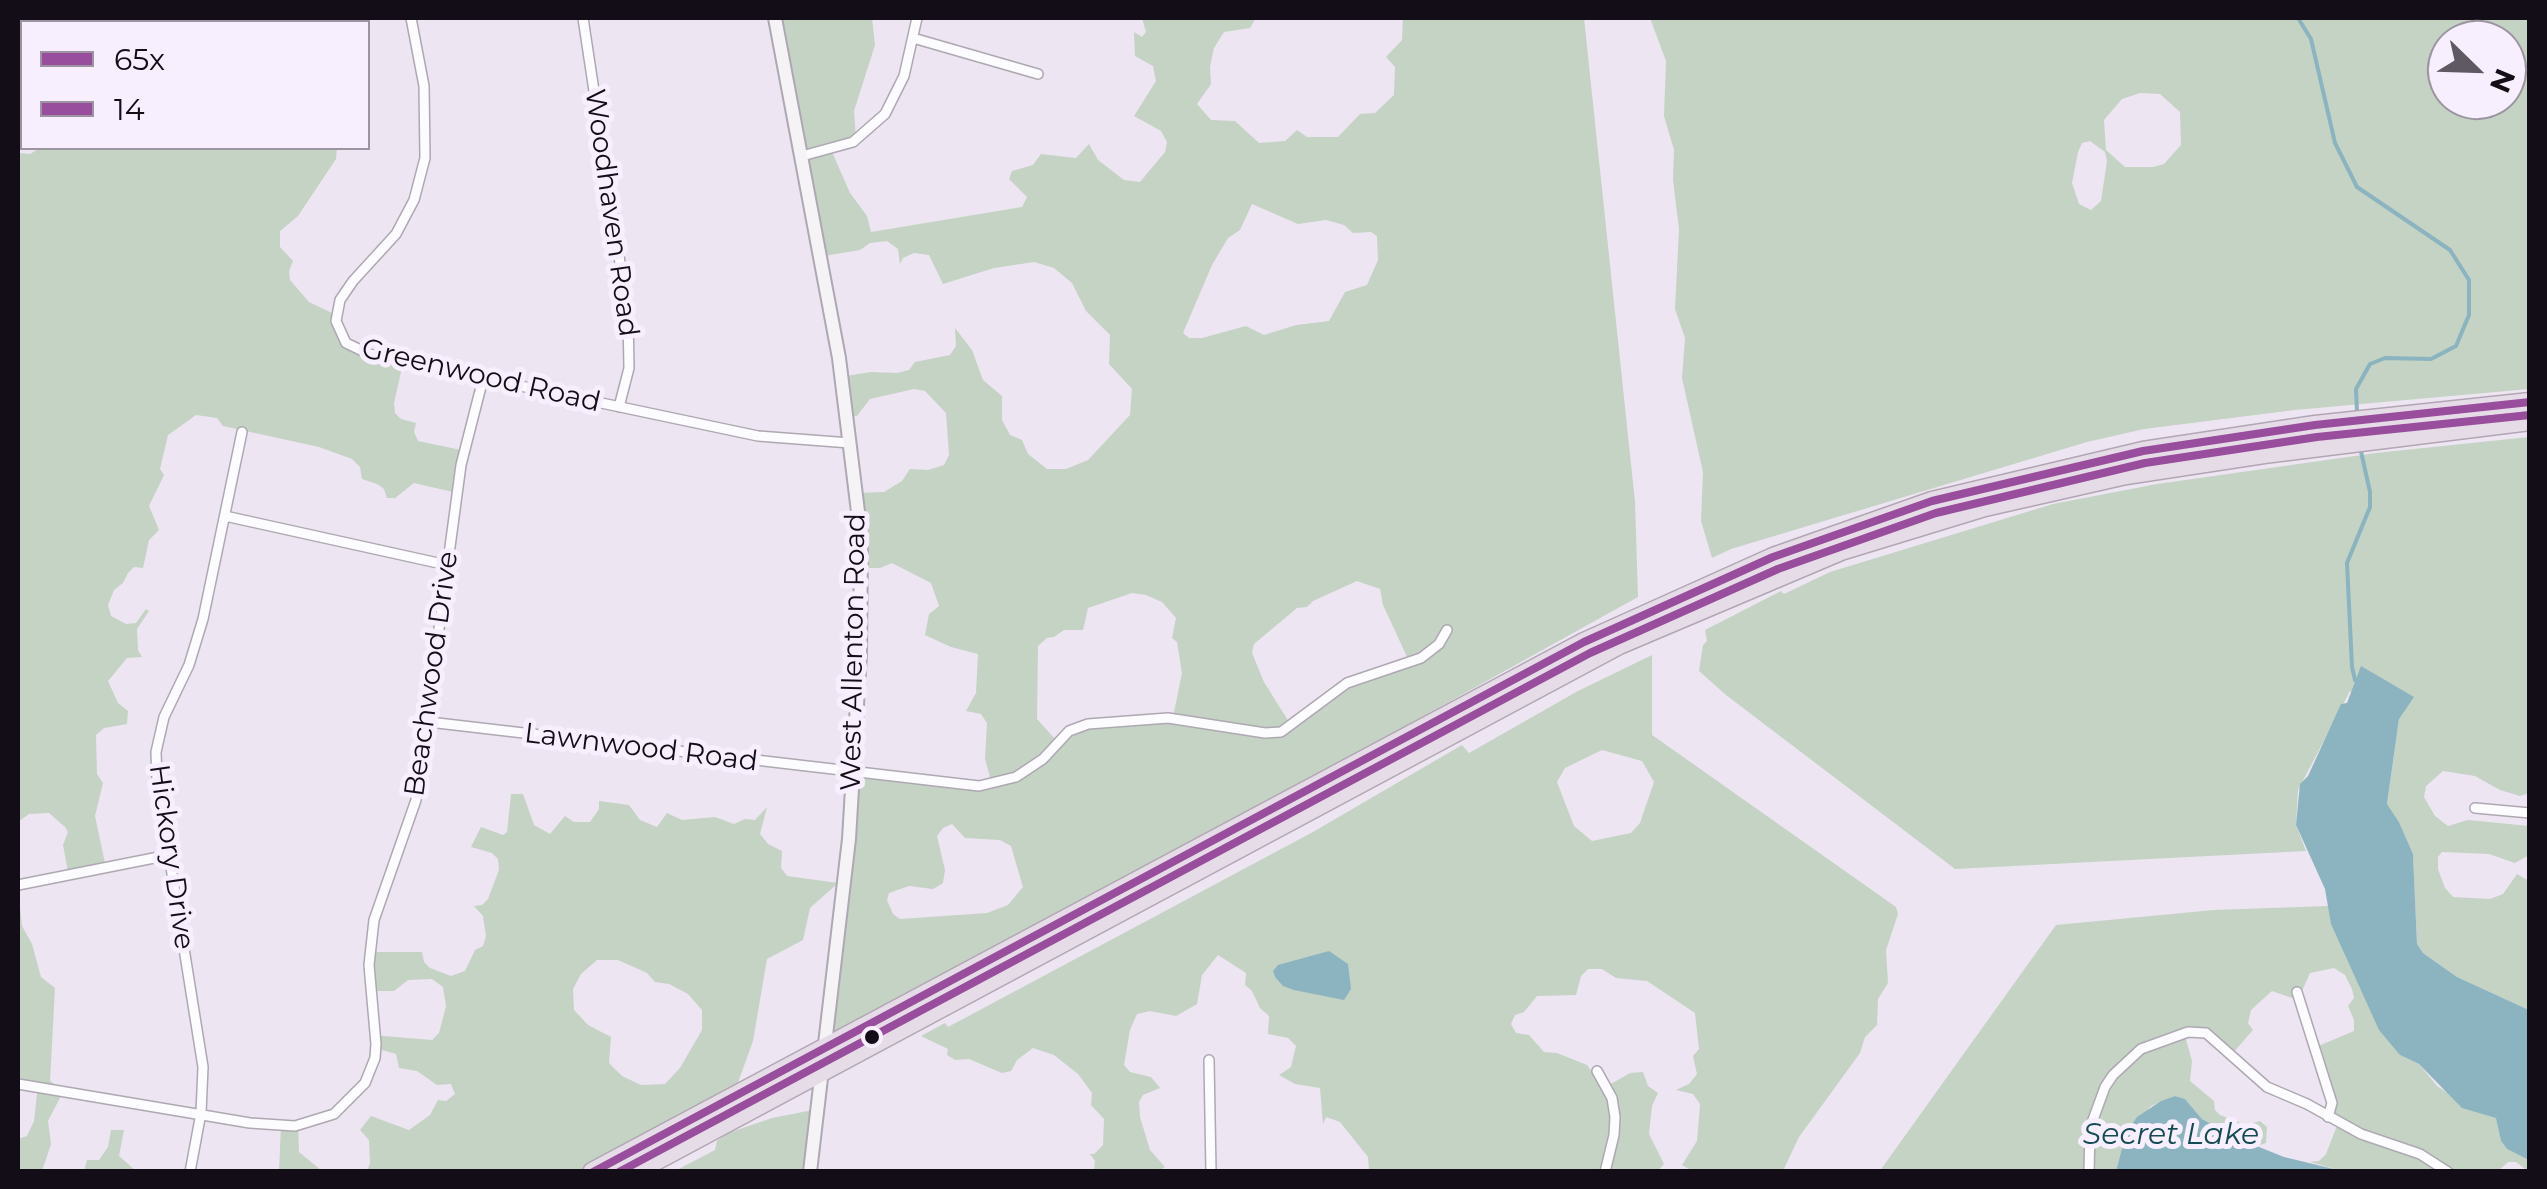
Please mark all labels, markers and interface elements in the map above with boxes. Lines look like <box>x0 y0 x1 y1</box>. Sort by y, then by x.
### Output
legend <box>20 20 370 150</box>
north arrow <box>2427 20 2527 120</box>
text: 65x <box>114 41 165 78</box>
text: N <box>2483 64 2523 98</box>
street label: Woodhaven Road <box>577 87 645 339</box>
text: 14 <box>114 91 145 128</box>
street label: Greenwood Road <box>358 332 604 420</box>
street label: West Allenton Road <box>835 513 873 791</box>
street label: Beachwood Drive <box>398 549 466 799</box>
street label: Lawnwood Road <box>522 717 760 779</box>
street label: Hickory Drive <box>141 762 201 952</box>
unlabelled marker <box>862 1027 882 1047</box>
water label: Secret Lake <box>2083 1117 2259 1153</box>

